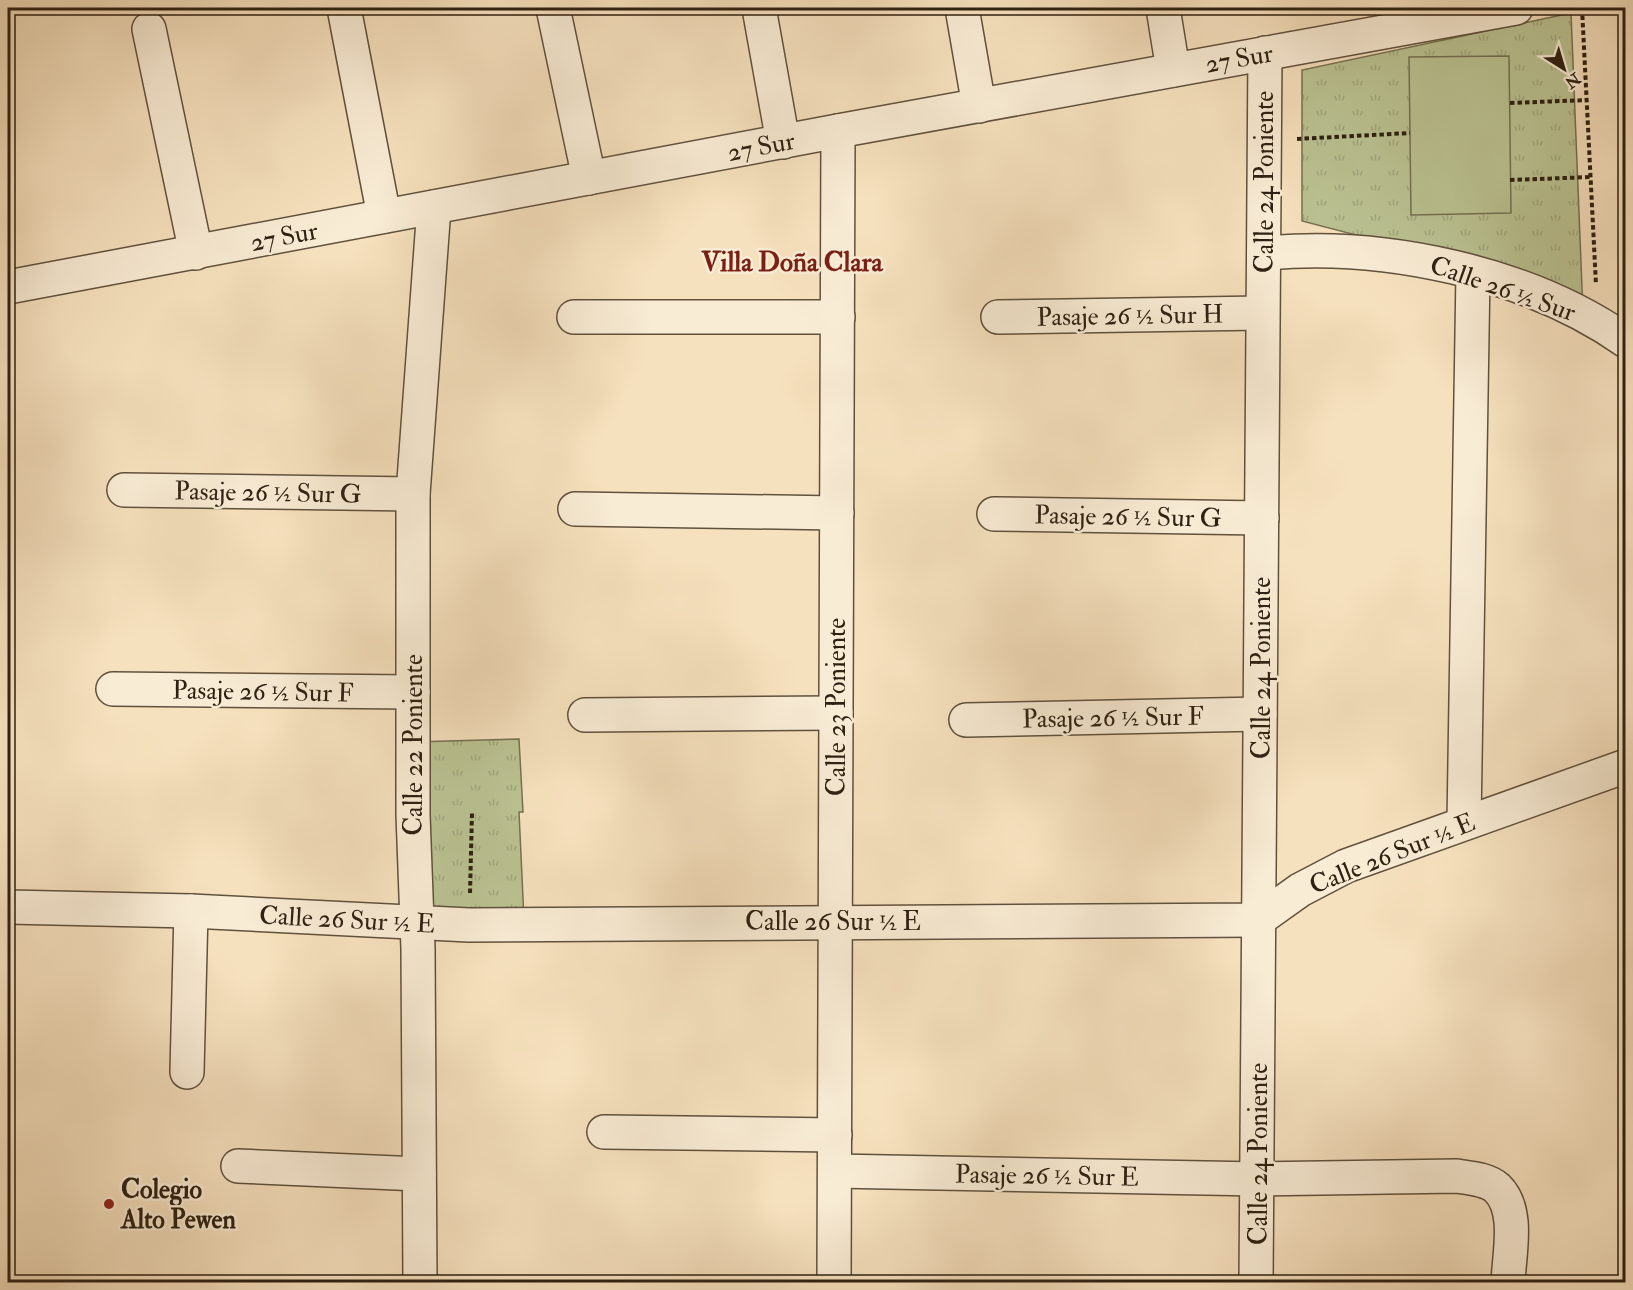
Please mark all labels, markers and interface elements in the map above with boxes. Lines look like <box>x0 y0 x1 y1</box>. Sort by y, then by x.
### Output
street label: 27 Sur <box>1203 37 1276 81</box>
north arrow <box>1534 39 1594 99</box>
text: N <box>1560 67 1585 93</box>
street label: Calle 24 Poniente <box>1249 91 1281 273</box>
street label: 27 Sur <box>725 125 798 169</box>
street label: 27 Sur <box>248 215 321 259</box>
district label: Villa Doña Clara <box>700 246 884 279</box>
street label: Calle 26 ½ Sur <box>1426 249 1580 329</box>
street label: Pasaje 26 ½ Sur H <box>1036 298 1224 334</box>
street label: Pasaje 26 ½ Sur G <box>174 475 362 511</box>
street label: Pasaje 26 ½ Sur G <box>1034 499 1222 535</box>
street label: Calle 24 Poniente <box>1246 577 1278 759</box>
street label: Calle 23 Poniente <box>821 618 853 796</box>
street label: Calle 22 Poniente <box>398 654 430 836</box>
street label: Pasaje 26 ½ Sur F <box>172 674 354 710</box>
street label: Pasaje 26 ½ Sur F <box>1022 700 1204 736</box>
street label: Calle 26 Sur ½ E <box>1305 806 1480 902</box>
street label: Calle 26 Sur ½ E <box>258 899 436 941</box>
street label: Calle 26 Sur ½ E <box>745 906 921 938</box>
street label: Calle 24 Poniente <box>1243 1063 1275 1245</box>
street label: Pasaje 26 ½ Sur E <box>955 1158 1139 1194</box>
place label: Colegio Alto Pewen <box>120 1174 236 1236</box>
marker: Colegio Alto Pewen <box>102 1197 116 1211</box>

